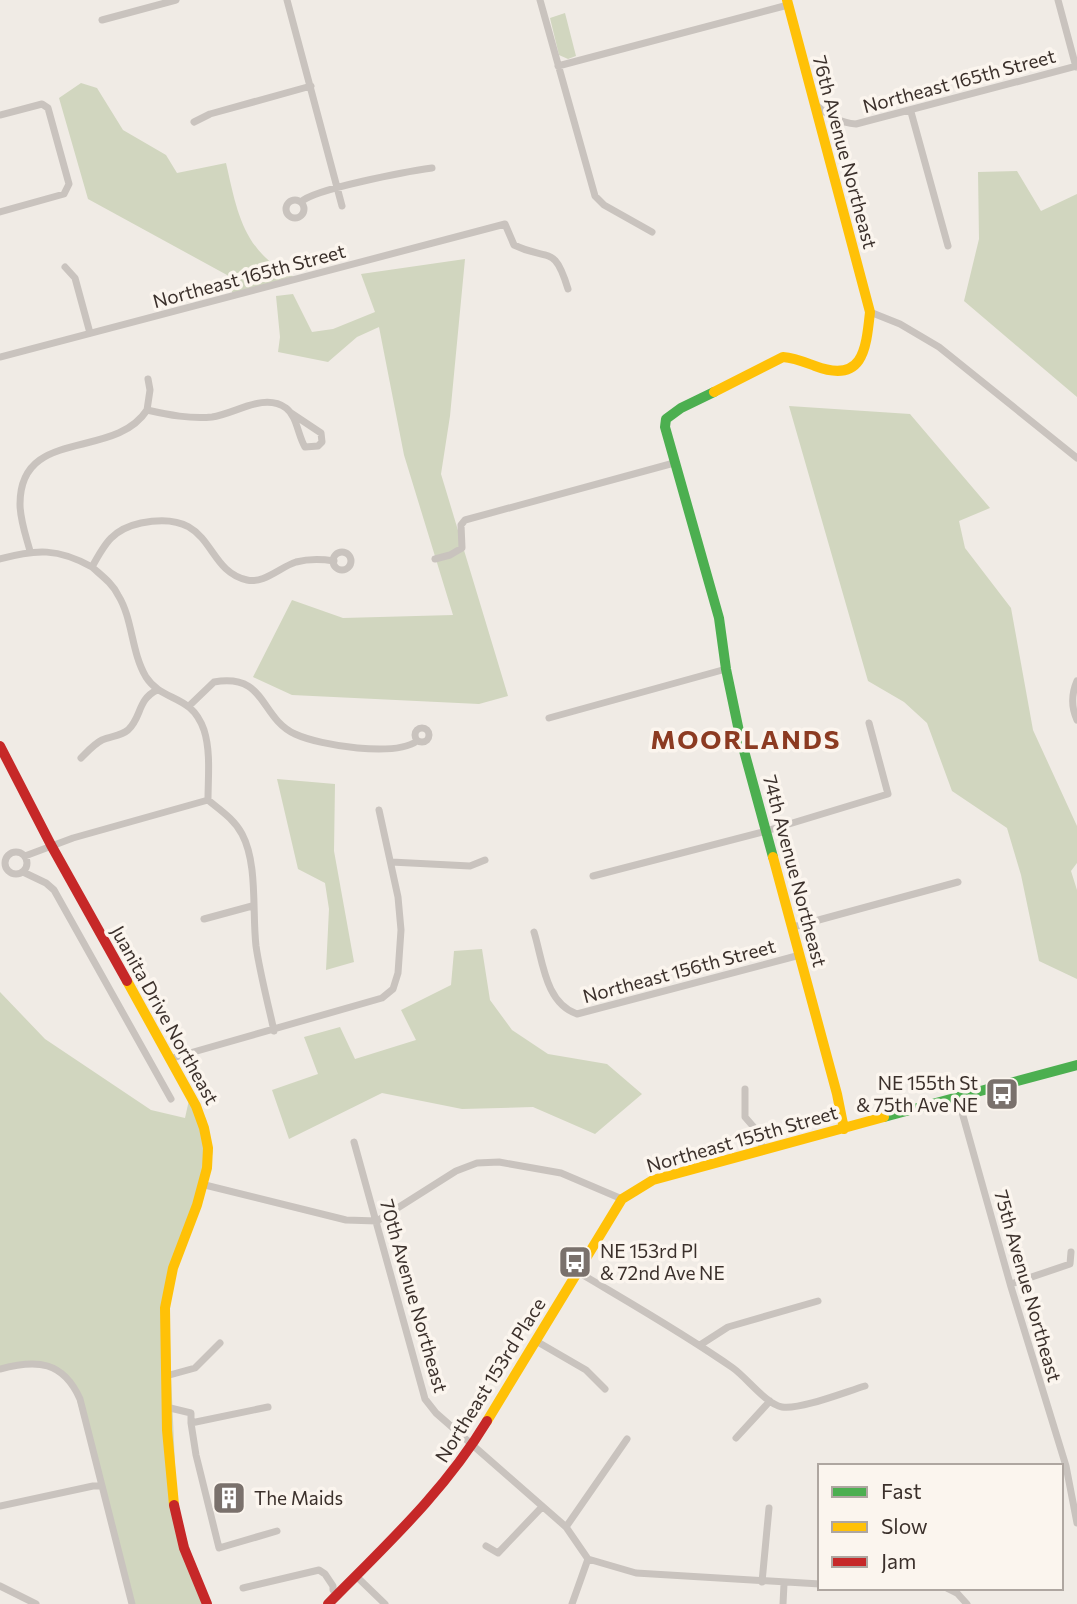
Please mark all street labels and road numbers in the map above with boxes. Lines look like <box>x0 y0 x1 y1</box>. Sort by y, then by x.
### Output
street label: Northeast 165th Street <box>860 44 1058 117</box>
street label: 76th Avenue Northeast <box>809 53 882 251</box>
street label: Northeast 165th Street <box>150 239 348 312</box>
street label: 74th Avenue Northeast <box>759 772 832 970</box>
street label: Juanita Drive Northeast <box>107 921 224 1108</box>
street label: Northeast 156th Street <box>580 934 778 1007</box>
street label: Northeast 155th Street <box>644 1100 840 1177</box>
street label: 75th Avenue Northeast <box>990 1187 1067 1385</box>
street label: 70th Avenue Northeast <box>376 1197 453 1395</box>
street label: Northeast 153rd Place <box>430 1293 550 1466</box>

